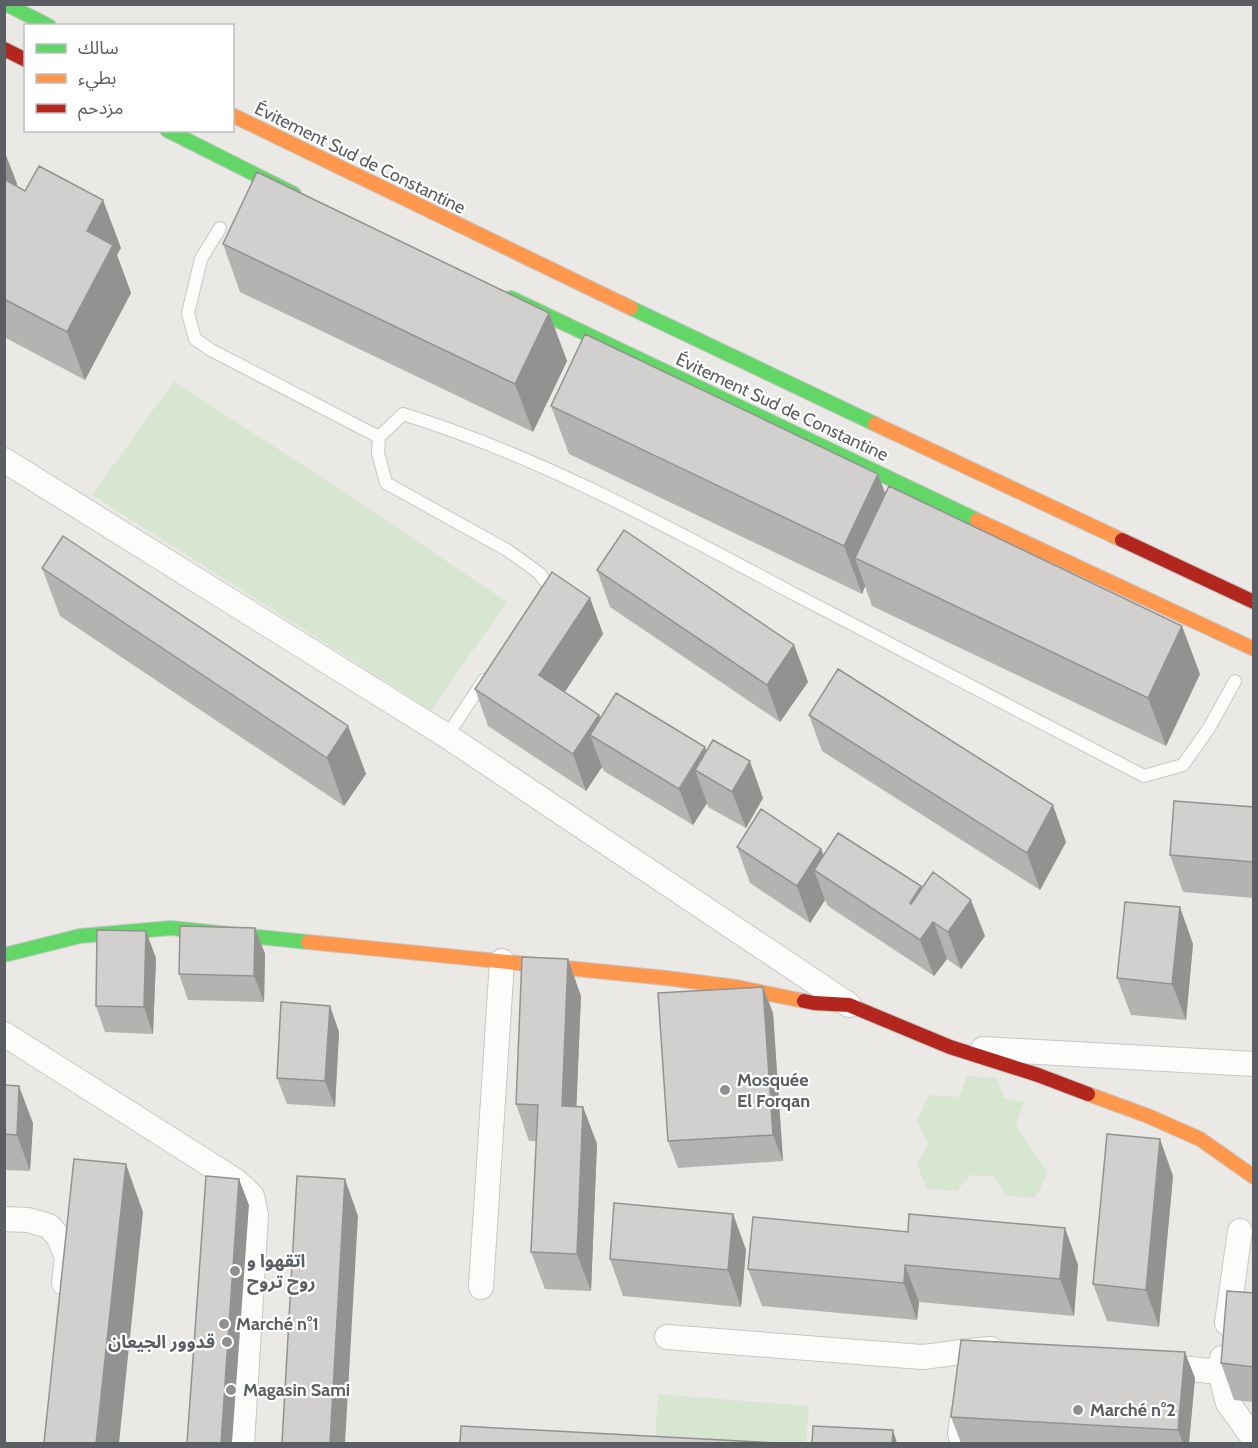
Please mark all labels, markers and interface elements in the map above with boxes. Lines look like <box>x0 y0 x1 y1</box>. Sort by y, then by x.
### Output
legend <box>24 24 234 132</box>
text: سالك <box>78 37 119 59</box>
text: بطيء <box>78 67 116 91</box>
text: مزدحم <box>78 97 123 121</box>
street label: Évitement Sud de Constantine <box>251 97 469 219</box>
street label: Évitement Sud de Constantine <box>672 348 892 466</box>
place label: Mosquée El Forqan <box>737 1069 810 1112</box>
marker: Mosquée El Forqan <box>718 1083 732 1097</box>
place label: اتقهوا و روح تروح <box>247 1250 316 1295</box>
marker: اتقهوا و روح تروح <box>228 1264 242 1278</box>
place label: Marché n°1 <box>236 1313 319 1335</box>
marker: Marché n°1 <box>217 1317 231 1331</box>
place label: قدوور الجيعان <box>108 1331 215 1353</box>
marker: قدوور الجيعان <box>220 1335 234 1349</box>
place label: Magasin Sami <box>243 1379 350 1401</box>
marker: Magasin Sami <box>224 1383 238 1397</box>
place label: Marché n°2 <box>1090 1399 1176 1421</box>
marker: Marché n°2 <box>1071 1403 1085 1417</box>

